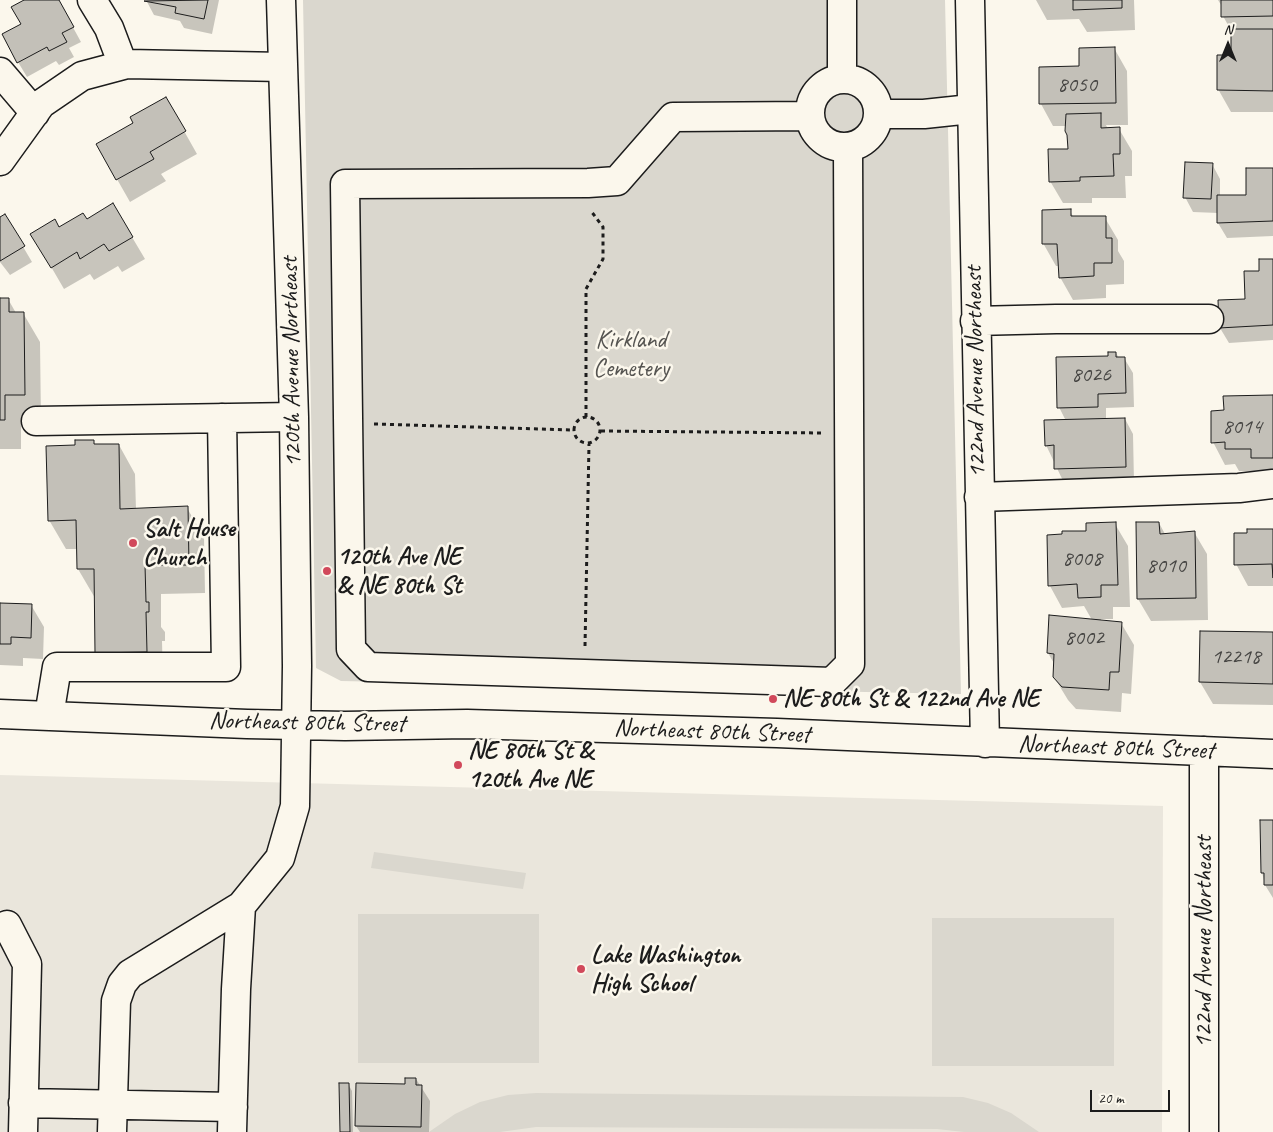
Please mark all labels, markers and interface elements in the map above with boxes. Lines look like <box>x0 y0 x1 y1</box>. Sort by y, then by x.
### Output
north arrow <box>1203 20 1253 70</box>
text: N <box>1224 21 1232 38</box>
house number: 8050 <box>1057 72 1097 98</box>
street label: 120th Avenue Northeast <box>275 256 309 468</box>
street label: 122nd Avenue Northeast <box>959 266 993 478</box>
park label: Kirkland Cemetery <box>593 325 669 384</box>
house number: 8026 <box>1071 362 1111 388</box>
house number: 8014 <box>1222 414 1262 440</box>
place label: Salt House Church <box>143 514 235 573</box>
marker: Salt House Church <box>127 537 139 549</box>
place label: 120th Ave NE & NE 80th St <box>337 542 462 601</box>
house number: 8008 <box>1062 546 1102 572</box>
house number: 8010 <box>1146 553 1186 579</box>
marker: 120th Ave NE & NE 80th St <box>321 565 333 577</box>
house number: 8002 <box>1064 625 1104 651</box>
house number: 12218 <box>1211 644 1261 670</box>
place label: NE 80th St & 122nd Ave NE <box>783 684 1039 714</box>
marker: NE 80th St & 122nd Ave NE <box>767 693 779 705</box>
street label: Northeast 80th Street <box>209 706 405 740</box>
street label: Northeast 80th Street <box>613 714 811 750</box>
street label: Northeast 80th Street <box>1017 730 1215 766</box>
place label: NE 80th St & 120th Ave NE <box>468 736 593 795</box>
marker: NE 80th St & 120th Ave NE <box>452 759 464 771</box>
street label: 122nd Avenue Northeast <box>1189 836 1219 1048</box>
place label: Lake Washington High School <box>591 940 740 999</box>
marker: Lake Washington High School <box>575 963 587 975</box>
scale bar <box>1093 1080 1173 1112</box>
text: 20 m <box>1098 1089 1124 1108</box>

